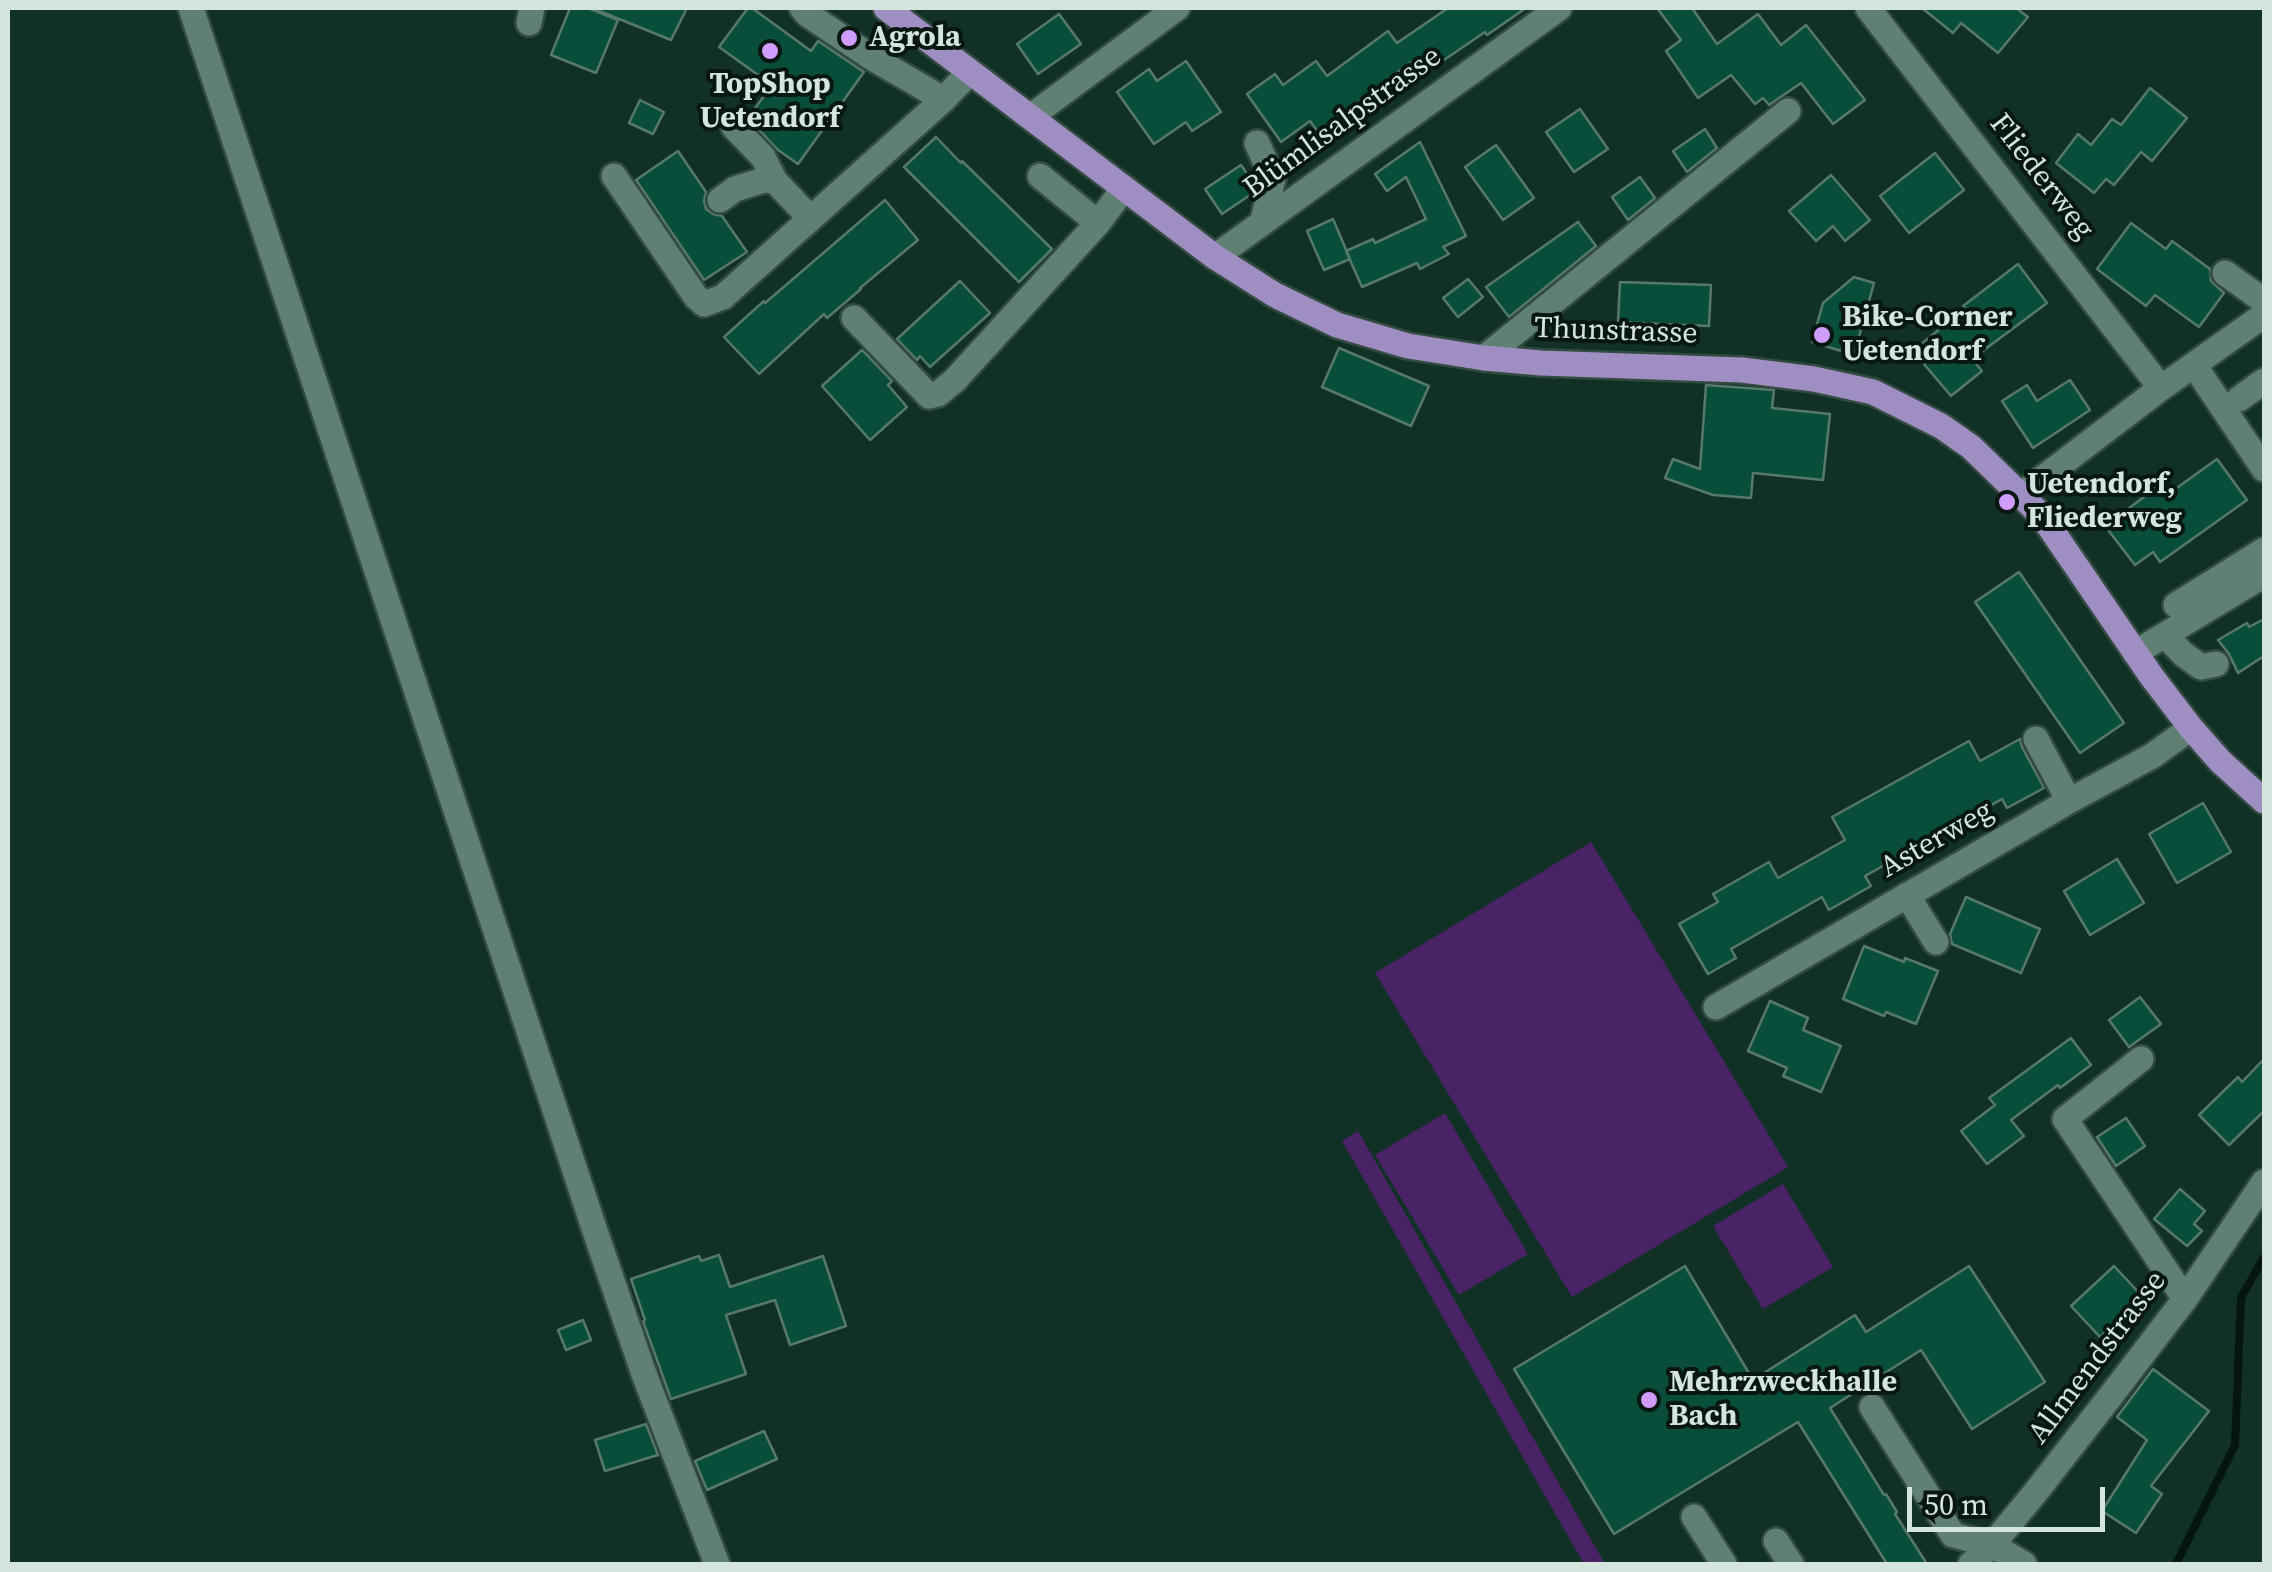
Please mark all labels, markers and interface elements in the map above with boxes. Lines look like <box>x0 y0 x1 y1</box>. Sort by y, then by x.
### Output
place label: Agrola <box>869 20 961 56</box>
marker: Agrola <box>838 27 860 49</box>
street label: Blümlisalpstrasse <box>1237 39 1449 207</box>
marker: TopShop Uetendorf <box>759 40 781 62</box>
place label: TopShop Uetendorf <box>700 67 840 138</box>
street label: Fliederweg <box>1981 107 2101 247</box>
place label: Bike-Corner Uetendorf <box>1842 300 2012 370</box>
street label: Thunstrasse <box>1534 311 1698 353</box>
marker: Bike-Corner Uetendorf <box>1811 324 1833 346</box>
place label: Uetendorf, Fliederweg <box>2027 467 2182 538</box>
marker: Uetendorf, Fliederweg <box>1996 491 2018 513</box>
street label: Asterweg <box>1874 793 2000 887</box>
street label: Allmendstrasse <box>2021 1264 2175 1452</box>
place label: Mehrzweckhalle Bach <box>1669 1365 1897 1436</box>
marker: Mehrzweckhalle Bach <box>1638 1389 1660 1411</box>
scale bar <box>1912 1467 2110 1529</box>
text: 50 m <box>1924 1484 1988 1525</box>

